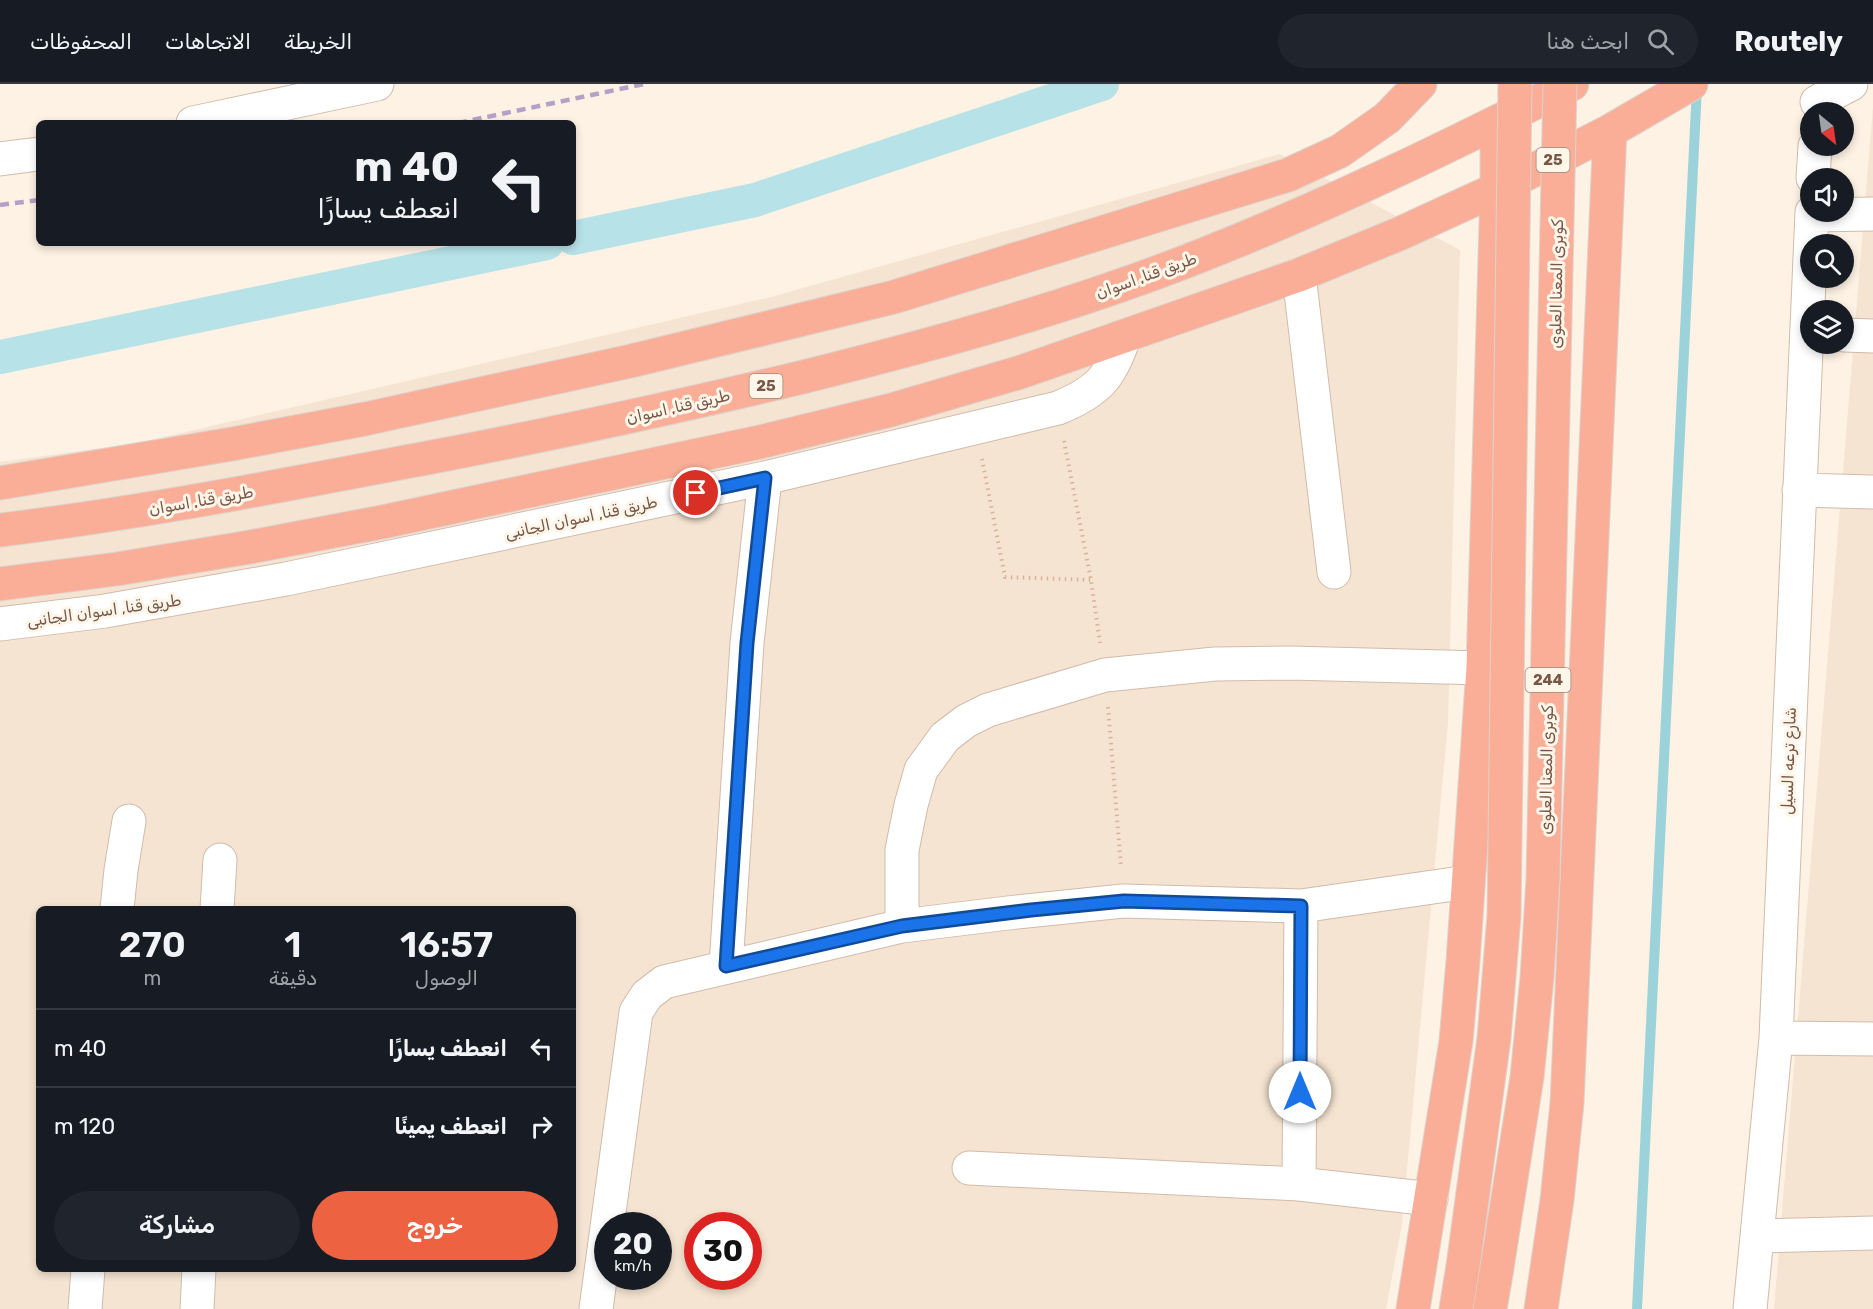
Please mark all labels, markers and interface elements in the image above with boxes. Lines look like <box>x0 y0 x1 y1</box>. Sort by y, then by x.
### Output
search box <box>1278 14 1698 68</box>
icon: search <box>1644 25 1677 58</box>
text: Routely <box>1734 25 1843 58</box>
text: ابحث هنا <box>1546 28 1629 55</box>
text: المحفوظات <box>30 29 132 54</box>
text: الاتجاهات <box>165 29 251 54</box>
text: الخريطة <box>284 29 352 54</box>
north arrow <box>1800 102 1854 156</box>
map controls <box>1800 102 1854 354</box>
text: 40 m <box>354 142 459 192</box>
icon: left <box>480 144 558 222</box>
road number: 25 <box>1536 148 1570 172</box>
button: sound <box>1800 168 1854 222</box>
text: انعطف يسارًا <box>317 193 459 225</box>
street label: كوبرى المعنا العلوى <box>1546 218 1568 349</box>
button: search <box>1800 234 1854 288</box>
street label: طريق قنا, اسوان <box>1093 248 1199 303</box>
button: layers <box>1800 300 1854 354</box>
road number: 25 <box>750 374 783 398</box>
street label: طريق قنا, اسوان <box>624 385 732 429</box>
pin <box>670 467 721 518</box>
icon: arrive <box>679 476 712 509</box>
street label: طريق قنا, اسوان <box>147 482 255 520</box>
street label: طريق قنا, اسوان الجانبى <box>503 492 659 544</box>
street label: طريق قنا, اسوان الجانبى <box>26 590 183 632</box>
road number: 244 <box>1526 668 1570 692</box>
street label: كوبرى المعنا العلوى <box>1536 704 1558 835</box>
street label: شارع ترعه السيل <box>1777 707 1802 815</box>
text: 270 <box>119 923 186 966</box>
text: 1 <box>284 923 301 966</box>
text: 16:57 <box>400 923 493 966</box>
text: m <box>143 966 161 990</box>
text: دقيقة <box>269 966 317 990</box>
text: الوصول <box>415 966 478 990</box>
icon: left <box>525 1032 558 1065</box>
text: 40 m <box>54 1035 107 1062</box>
text: انعطف يسارًا <box>388 1035 507 1062</box>
position arrow <box>1268 1060 1332 1124</box>
icon: right <box>525 1110 558 1143</box>
text: 120 m <box>54 1113 115 1140</box>
text: انعطف يمينًا <box>394 1113 507 1140</box>
button: مشاركة <box>54 1191 300 1260</box>
button: خروج <box>312 1191 558 1260</box>
speed limit sign: 30 <box>684 1212 762 1290</box>
text: 20 <box>613 1226 653 1262</box>
text: km/h <box>614 1257 652 1275</box>

